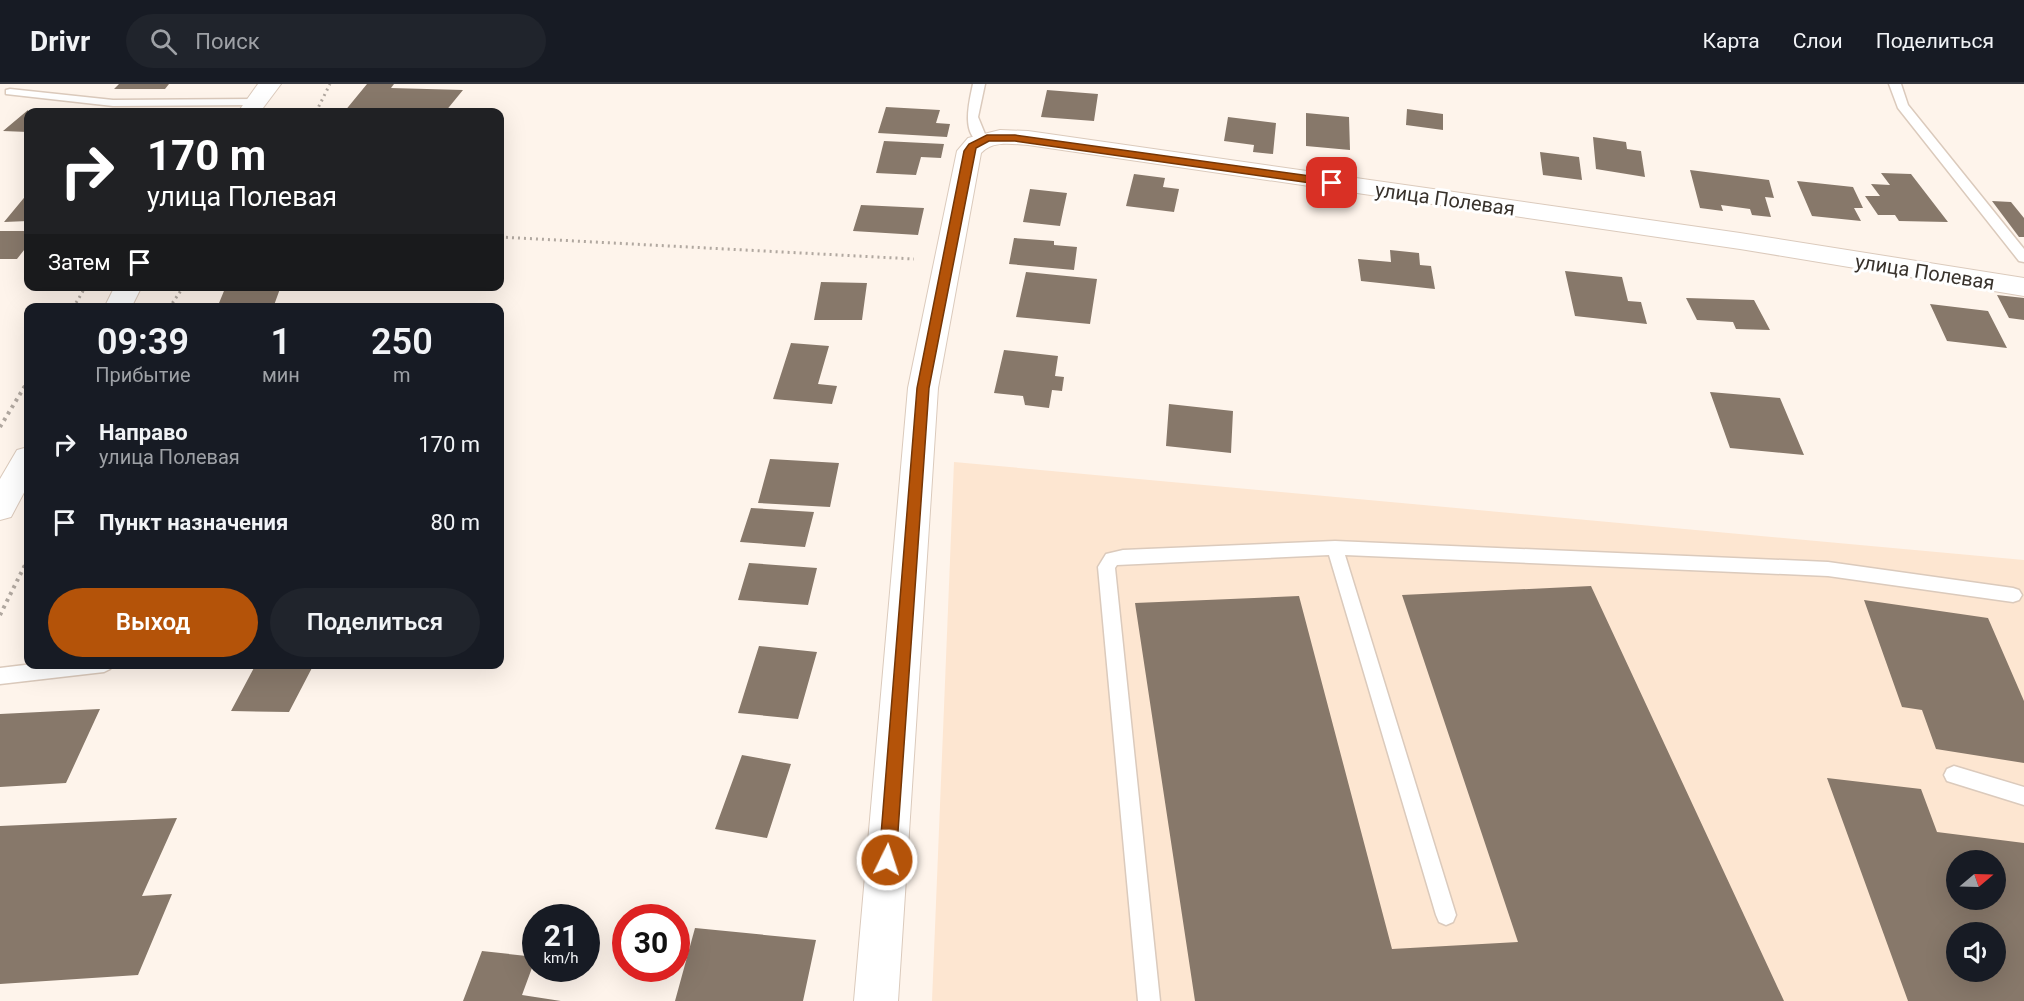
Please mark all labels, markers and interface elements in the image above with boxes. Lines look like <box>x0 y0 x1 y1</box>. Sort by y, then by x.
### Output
search box <box>126 14 546 68</box>
text: Drivr <box>30 25 90 58</box>
icon: search <box>147 25 180 58</box>
text: Поиск <box>195 29 260 54</box>
text: Карта <box>1703 29 1760 53</box>
text: Слои <box>1793 29 1843 53</box>
text: Поделиться <box>1876 29 1994 53</box>
text: 170 m <box>147 131 266 180</box>
icon: right <box>48 132 126 210</box>
pin <box>1306 157 1357 208</box>
icon: arrive <box>1315 166 1348 199</box>
street label: улица Полевая <box>1374 177 1516 221</box>
text: улица Полевая <box>147 181 337 213</box>
icon: arrive <box>123 246 156 279</box>
street label: улица Полевая <box>1854 249 1996 295</box>
text: Затем <box>48 250 111 275</box>
text: 09:39 <box>97 321 189 363</box>
text: 1 <box>271 321 291 363</box>
text: 250 <box>371 321 433 363</box>
text: Прибытие <box>95 363 191 387</box>
text: мин <box>262 363 300 387</box>
text: m <box>393 363 411 387</box>
text: Направо <box>99 420 188 445</box>
icon: right <box>48 428 81 461</box>
text: 170 m <box>418 432 480 457</box>
text: улица Полевая <box>99 445 240 469</box>
icon: arrive <box>48 506 81 539</box>
text: Пункт назначения <box>99 510 288 535</box>
text: 80 m <box>431 510 480 535</box>
button: Выход <box>48 588 258 657</box>
button: Поделиться <box>270 588 480 657</box>
position arrow <box>855 828 919 892</box>
north arrow <box>1946 850 2006 910</box>
map controls <box>1946 850 2006 982</box>
speed limit sign: 30 <box>612 904 690 982</box>
text: 21 <box>544 918 578 953</box>
button: sound <box>1946 922 2006 982</box>
text: km/h <box>543 949 579 967</box>

